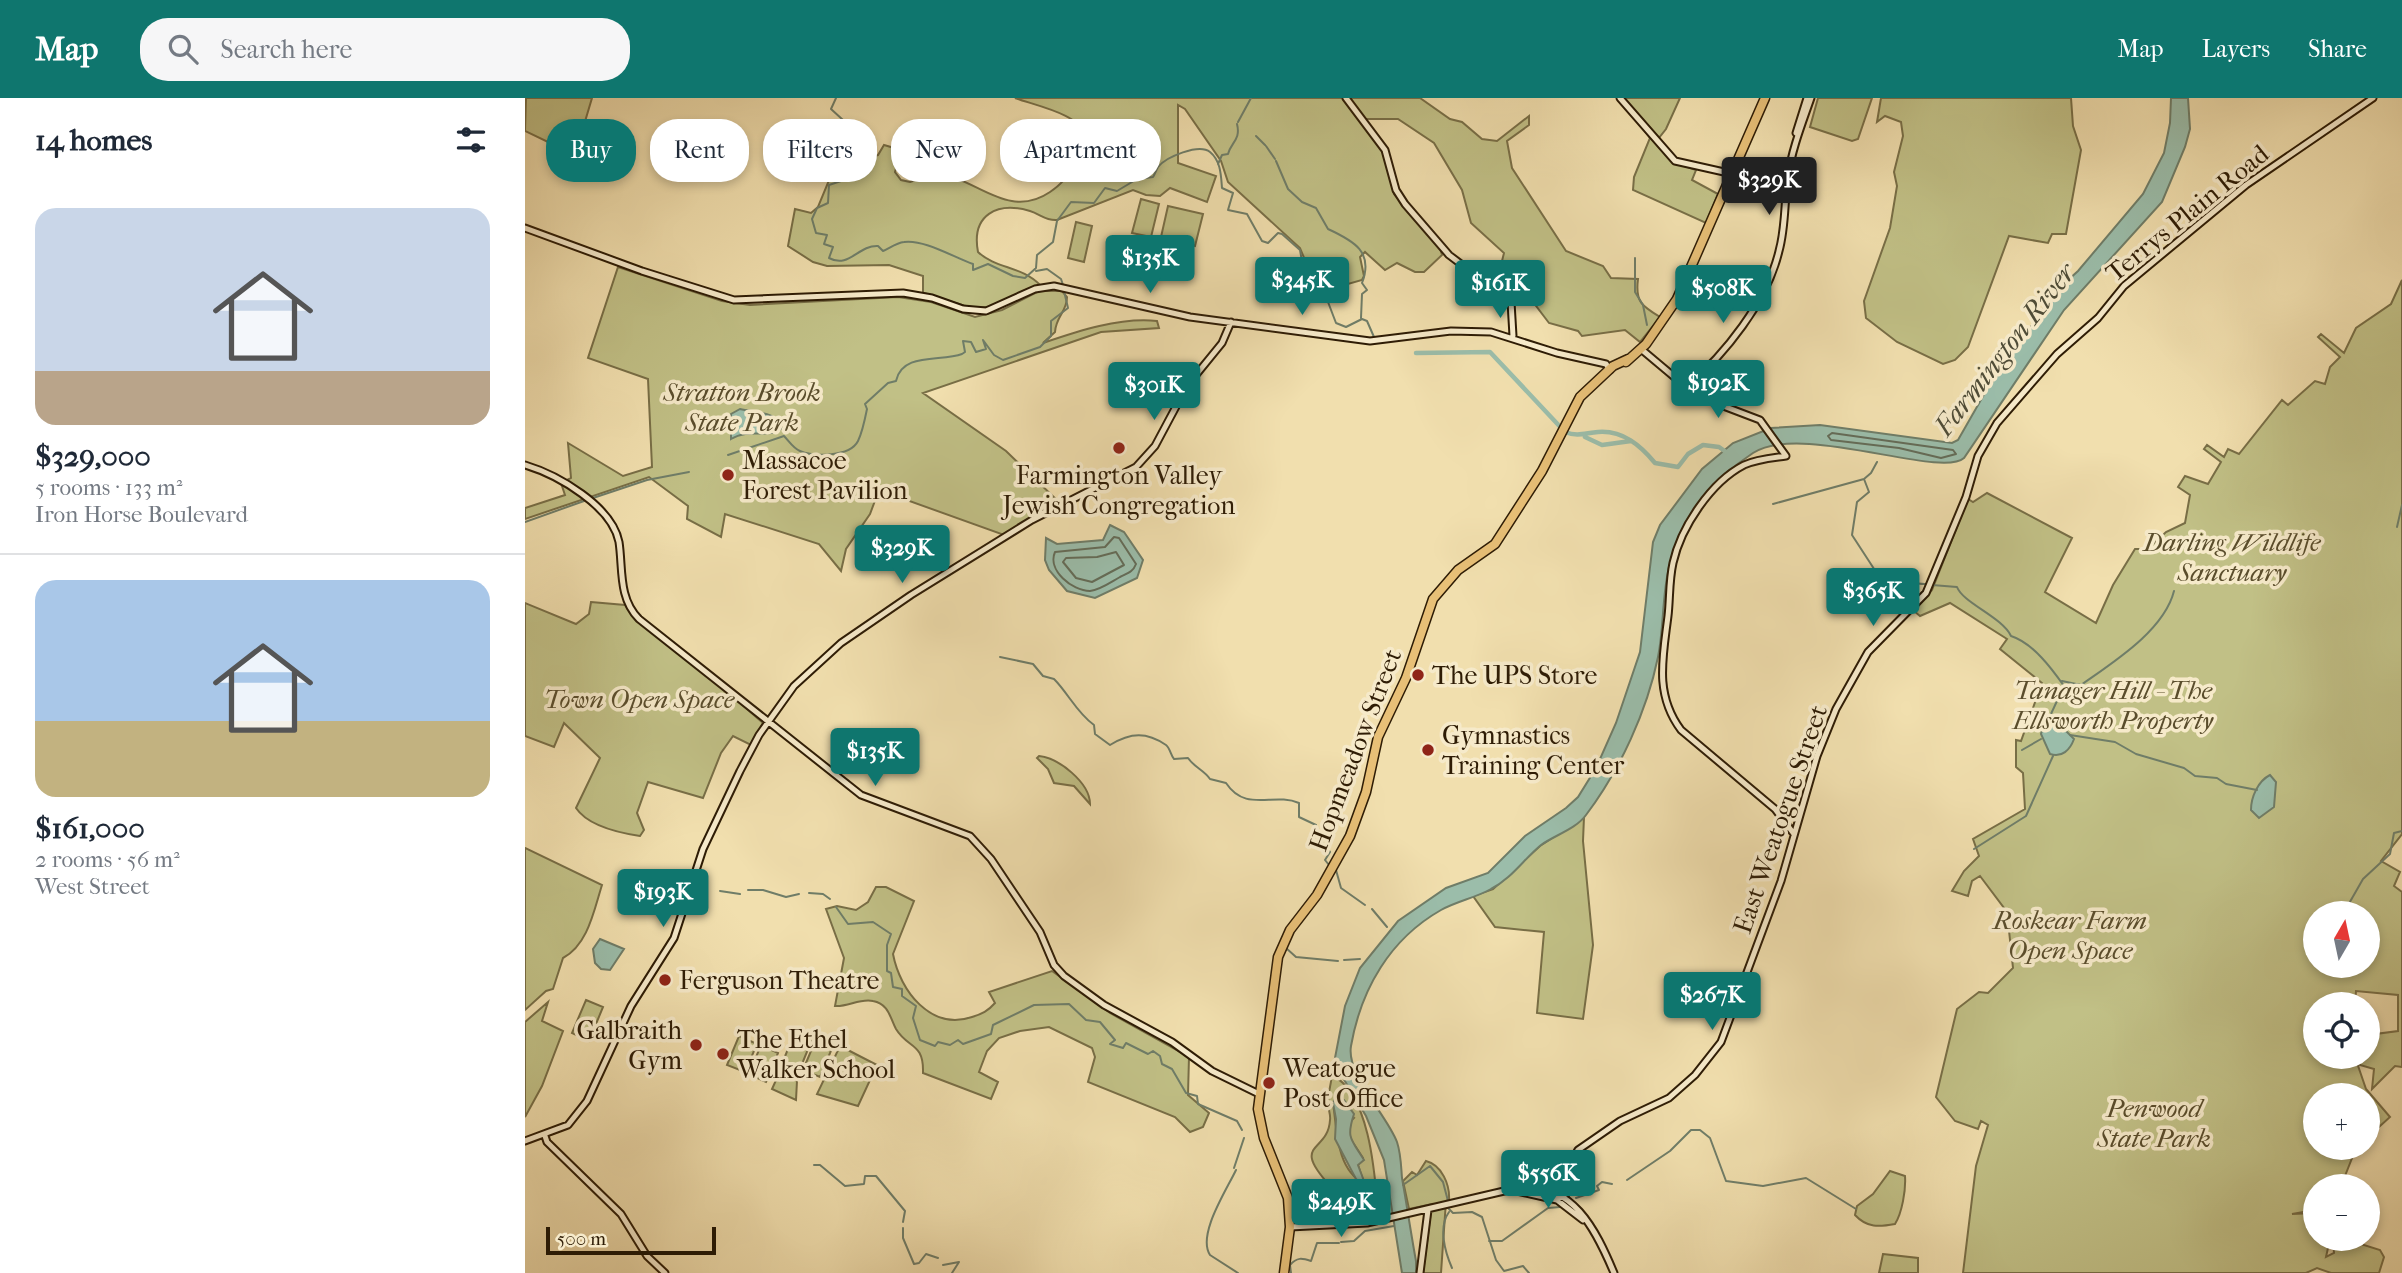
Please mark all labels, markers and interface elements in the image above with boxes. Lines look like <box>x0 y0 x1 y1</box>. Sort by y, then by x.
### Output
search box <box>140 18 630 81</box>
text: Map <box>35 30 98 69</box>
icon: search <box>164 30 202 68</box>
text: Search here <box>220 34 352 65</box>
text: Map <box>2118 35 2164 63</box>
text: Layers <box>2202 35 2270 63</box>
text: Share <box>2308 35 2367 63</box>
chip: Buy <box>546 119 636 182</box>
chip: Rent <box>650 119 749 182</box>
chip: Filters <box>763 119 877 182</box>
chip: New <box>891 119 986 182</box>
chip: Apartment <box>1000 119 1161 182</box>
icon: filters <box>452 121 490 159</box>
text: 14 homes <box>35 123 152 158</box>
street label: Terrys Plain Road <box>2100 138 2276 288</box>
pin: $329K <box>1720 158 1818 217</box>
text: $329K <box>1738 166 1800 193</box>
pin: $135K <box>1101 236 1199 295</box>
text: $135K <box>1122 244 1178 271</box>
icon: home <box>200 253 326 379</box>
water label: Farmington River <box>1926 255 2083 443</box>
pin: $345K <box>1253 258 1351 317</box>
pin: $161K <box>1451 260 1549 320</box>
text: $345K <box>1271 266 1333 293</box>
pin: $508K <box>1674 266 1772 325</box>
text: $161K <box>1471 269 1529 296</box>
text: $508K <box>1691 274 1755 301</box>
pin: $192K <box>1669 360 1767 420</box>
pin: $301K <box>1105 362 1203 422</box>
text: $192K <box>1687 369 1749 396</box>
text: $301K <box>1124 371 1184 398</box>
park label: Stratton Brook State Park <box>662 377 821 438</box>
text: $329,000 <box>35 439 151 474</box>
marker: Farmington Valley Jewish Congregation <box>1111 440 1127 456</box>
place label: Massacoe Forest Pavilion <box>742 445 908 506</box>
place label: Farmington Valley Jewish Congregation <box>1001 460 1235 521</box>
marker: Massacoe Forest Pavilion <box>720 467 736 483</box>
text: 5 rooms · 133 m² <box>35 474 182 501</box>
text: Iron Horse Boulevard <box>35 501 248 528</box>
pin: $329K <box>853 526 951 585</box>
park label: Darling Wildlife Sanctuary <box>2141 527 2322 588</box>
text: $329K <box>871 534 933 561</box>
pin: $365K <box>1824 568 1922 628</box>
text: $365K <box>1842 577 1904 604</box>
icon: home <box>200 625 326 751</box>
street label: Hopmeadow Street <box>1303 644 1409 856</box>
place label: The UPS Store <box>1432 660 1597 691</box>
marker: The UPS Store <box>1410 667 1426 683</box>
park label: Tanager Hill - The Ellsworth Property <box>2011 675 2214 736</box>
park label: Town Open Space <box>544 684 736 715</box>
street label: East Weatogue Street <box>1727 700 1834 937</box>
place label: Gymnastics Training Center <box>1442 720 1624 781</box>
pin: $135K <box>826 728 924 788</box>
text: $135K <box>847 737 903 764</box>
marker: Gymnastics Training Center <box>1420 742 1436 758</box>
text: $161,000 <box>35 811 145 846</box>
text: 2 rooms · 56 m² <box>35 846 180 873</box>
pin: $193K <box>614 870 712 929</box>
text: West Street <box>35 873 150 900</box>
text: $193K <box>633 878 693 905</box>
north arrow <box>2303 901 2380 978</box>
map controls <box>2303 901 2380 1251</box>
park label: Roskear Farm Open Space <box>1991 905 2147 966</box>
place label: Ferguson Theatre <box>679 965 880 996</box>
marker: Ferguson Theatre <box>657 972 673 988</box>
pin: $267K <box>1663 972 1761 1032</box>
text: $267K <box>1680 981 1744 1008</box>
button: locate <box>2303 992 2380 1069</box>
place label: Galbraith Gym <box>577 1015 682 1076</box>
place label: The Ethel Walker School <box>736 1024 895 1085</box>
marker: Galbraith Gym <box>688 1037 704 1053</box>
marker: The Ethel Walker School <box>715 1046 731 1062</box>
place label: Weatogue Post Office <box>1282 1053 1404 1114</box>
marker: Weatogue Post Office <box>1261 1075 1277 1091</box>
button: + <box>2303 1083 2380 1160</box>
park label: Penwood State Park <box>2096 1093 2211 1154</box>
pin: $556K <box>1499 1150 1597 1210</box>
text: $556K <box>1517 1159 1579 1186</box>
button: − <box>2303 1174 2380 1251</box>
pin: $249K <box>1292 1180 1390 1239</box>
text: $249K <box>1308 1188 1374 1215</box>
scale bar <box>546 1224 716 1256</box>
text: 500 m <box>557 1228 606 1250</box>

